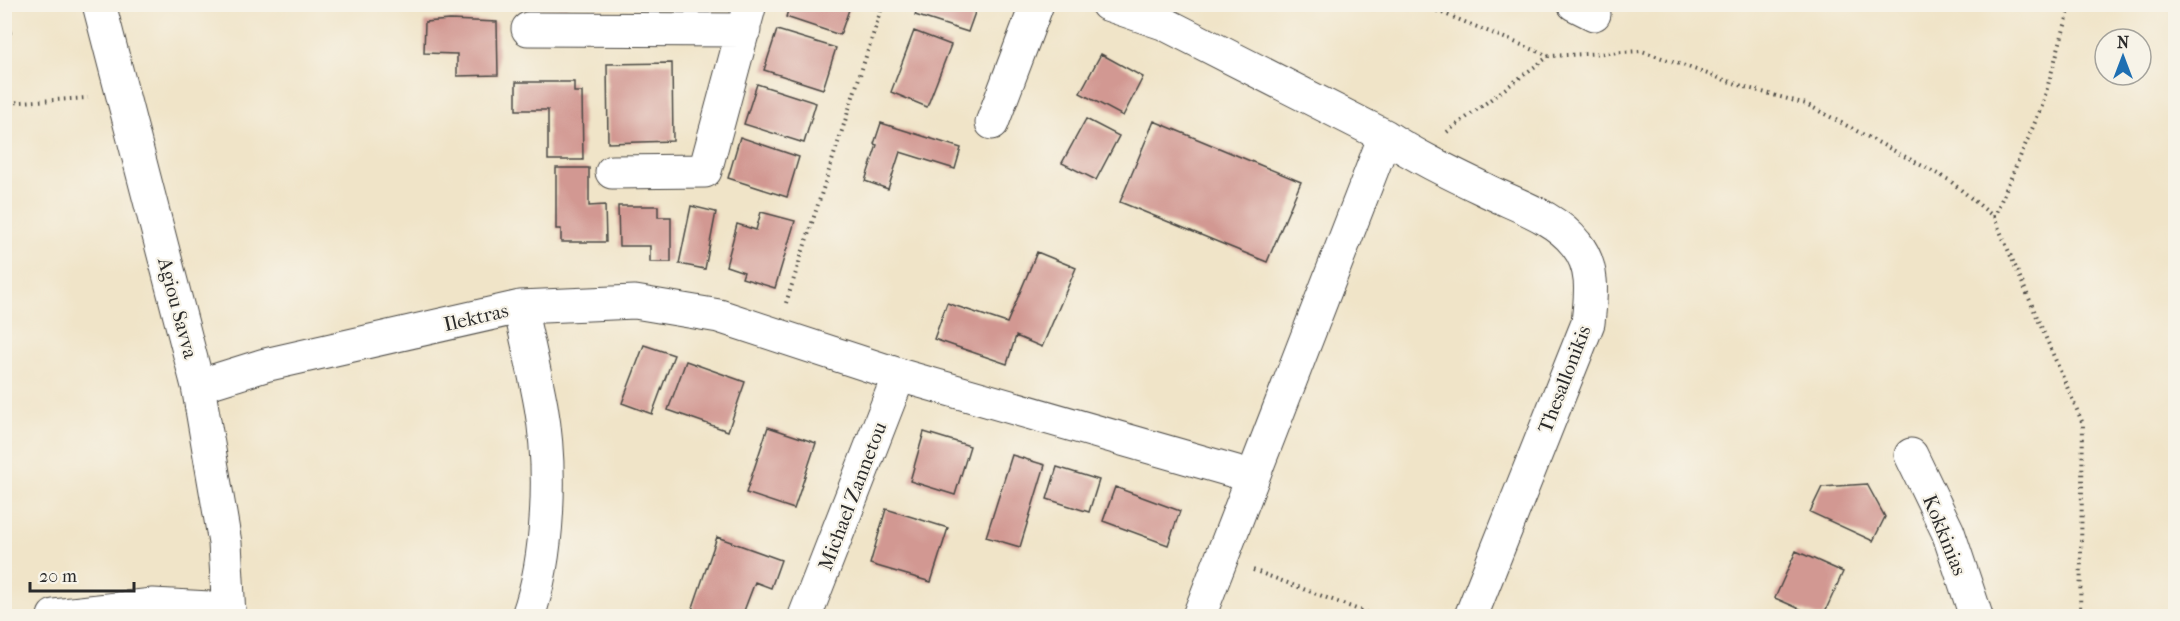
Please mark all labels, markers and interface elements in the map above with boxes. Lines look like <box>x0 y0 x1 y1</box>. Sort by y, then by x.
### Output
north arrow <box>2093 27 2153 87</box>
text: N <box>2117 33 2130 52</box>
street label: Agiou Savva <box>153 254 202 362</box>
street label: Ilektras <box>442 299 511 336</box>
street label: Thesallonikis <box>1533 322 1596 436</box>
street label: Michael Zannetou <box>814 418 892 574</box>
street label: Kokkinias <box>1918 492 1971 579</box>
scale bar <box>30 555 134 593</box>
text: 20 m <box>39 566 77 587</box>

